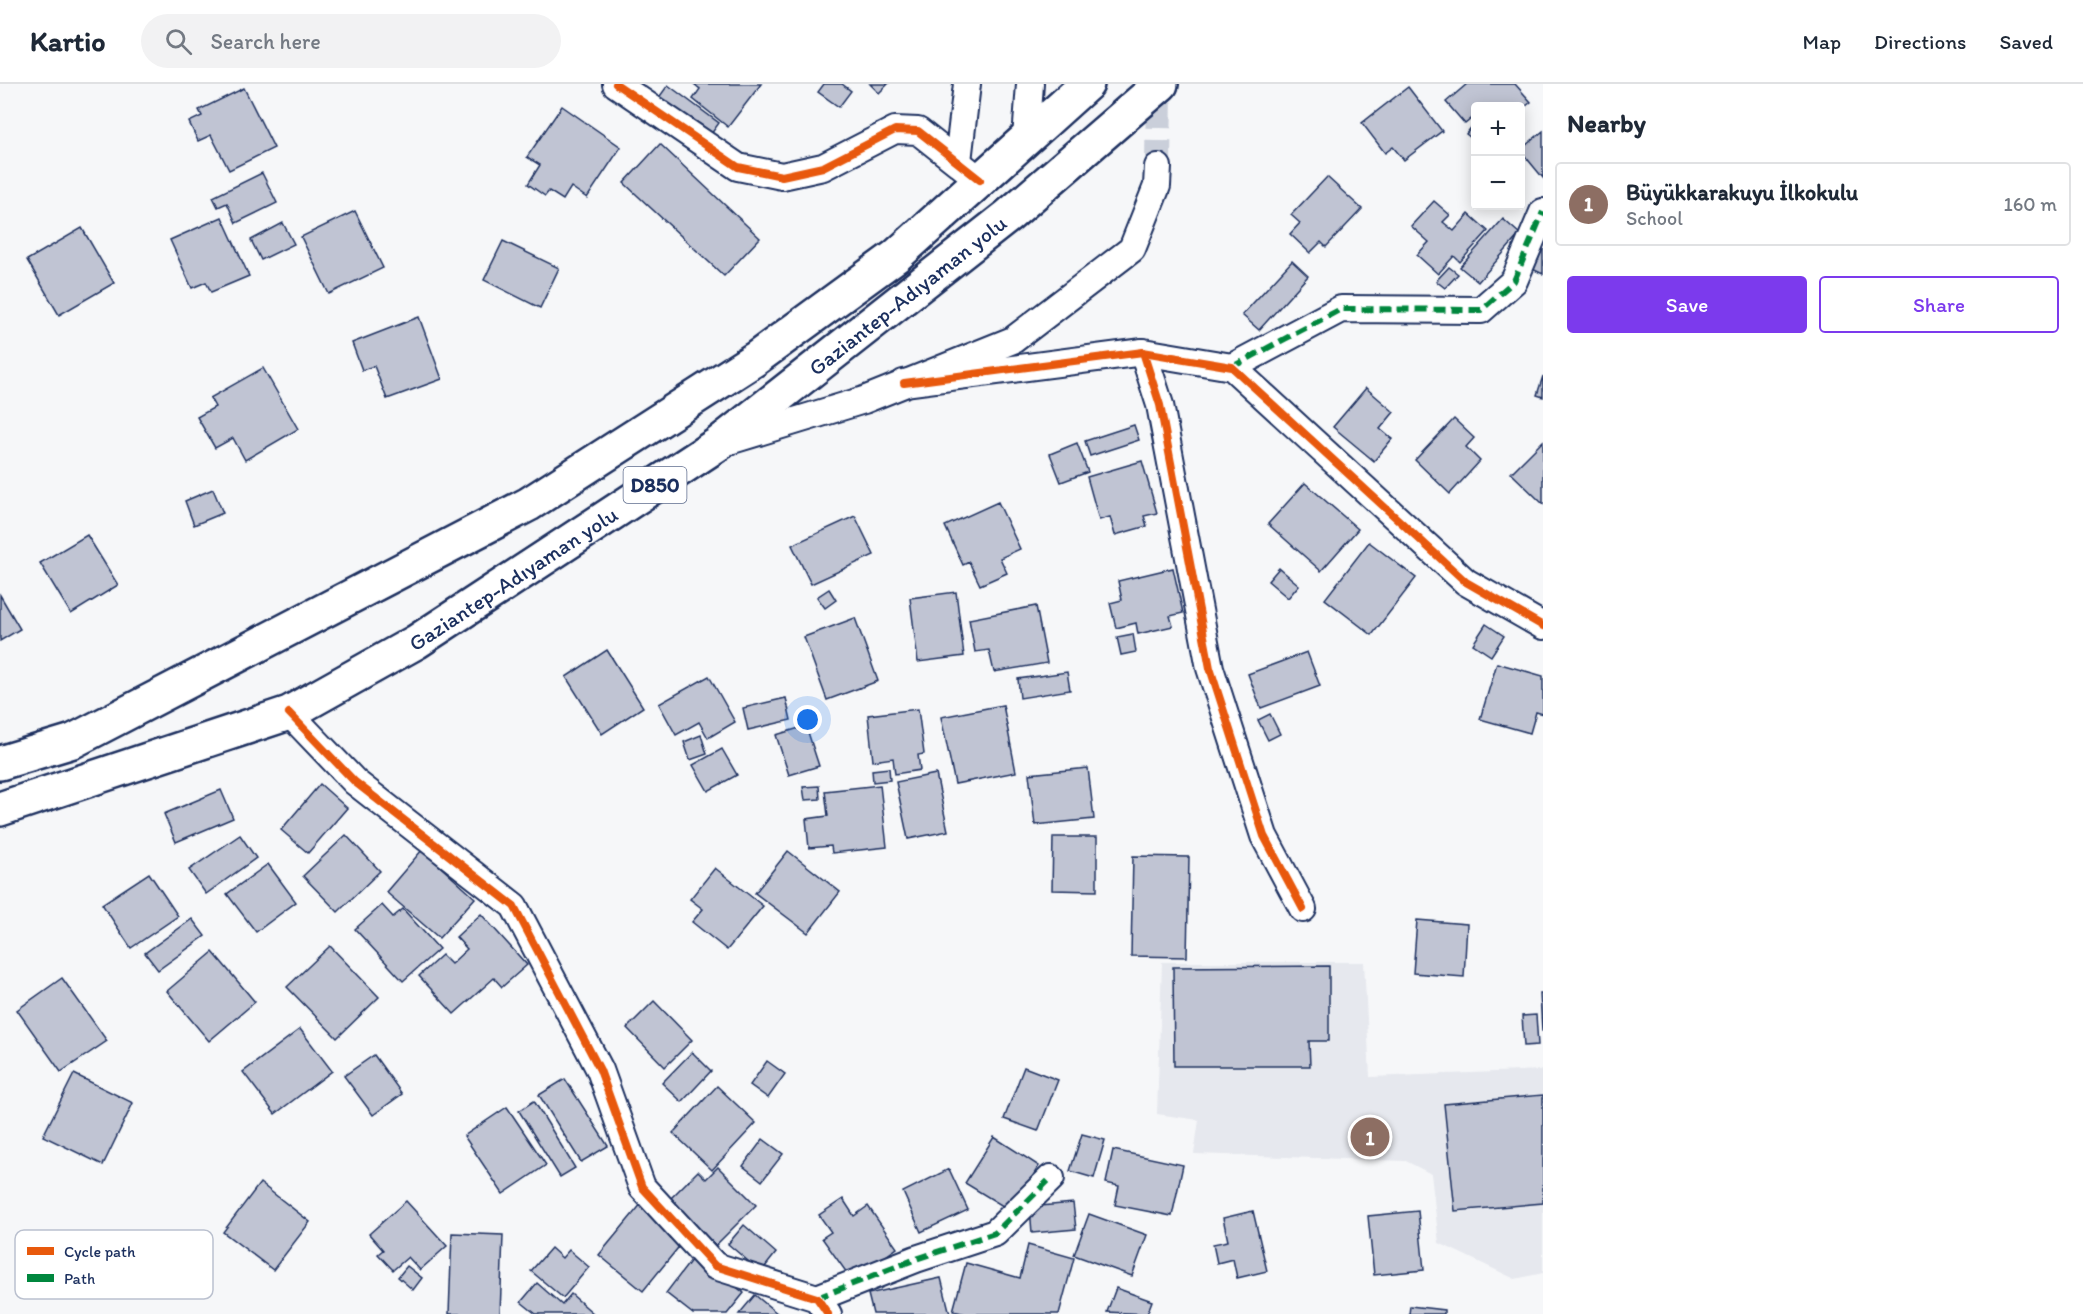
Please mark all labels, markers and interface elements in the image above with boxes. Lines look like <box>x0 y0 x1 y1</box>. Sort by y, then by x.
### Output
search box <box>141 14 561 68</box>
text: Kartio <box>30 24 105 58</box>
icon: search <box>162 25 195 58</box>
text: Search here <box>210 28 321 55</box>
text: Map <box>1803 29 1841 54</box>
text: Directions <box>1874 29 1966 54</box>
text: Saved <box>1999 29 2053 54</box>
map controls <box>1471 102 1525 210</box>
button: + <box>1471 102 1525 156</box>
text: Nearby <box>1567 107 1646 139</box>
button: − <box>1471 156 1525 210</box>
text: Büyükkarakuyu İlkokulu <box>1626 179 1858 206</box>
text: 1 <box>1584 192 1593 216</box>
text: 160 m <box>2004 192 2057 216</box>
text: School <box>1626 206 1683 230</box>
street label: Gaziantep-Adıyaman yolu <box>803 210 1012 382</box>
button: Save <box>1567 276 1807 333</box>
button: Share <box>1819 276 2059 333</box>
road number: D850 <box>624 467 686 503</box>
street label: Gaziantep-Adıyaman yolu <box>404 501 623 657</box>
your location <box>793 705 822 734</box>
pin: 1 <box>1350 1114 1390 1160</box>
legend <box>15 1230 213 1299</box>
text: Cycle path <box>64 1242 136 1261</box>
text: Path <box>64 1269 95 1288</box>

